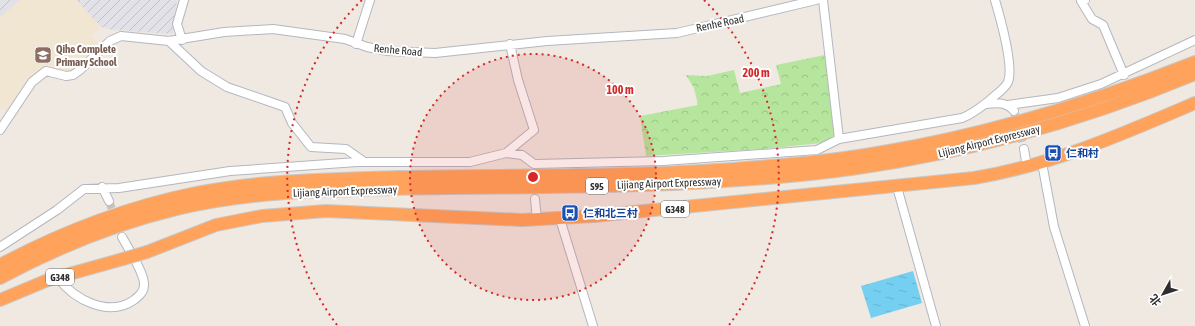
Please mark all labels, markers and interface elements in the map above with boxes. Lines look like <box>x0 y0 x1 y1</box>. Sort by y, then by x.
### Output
street label: Renhe Road <box>695 12 745 34</box>
street label: Renhe Road <box>373 42 423 58</box>
place label: Qihe Complete Primary School <box>56 43 118 68</box>
school or university icon: Qihe Complete Primary School <box>33 45 53 65</box>
text: 200 m <box>742 66 770 80</box>
text: 100 m <box>606 83 634 97</box>
street label: Lijiang Airport Expressway <box>937 122 1042 159</box>
bus stop icon: 仁和村 <box>1043 143 1063 163</box>
place label: 仁和村 <box>1066 147 1099 159</box>
centre of rings <box>526 170 540 184</box>
street label: Lijiang Airport Expressway <box>617 175 722 191</box>
road number: S95 <box>586 178 608 194</box>
street label: Lijiang Airport Expressway <box>293 183 398 199</box>
road number: G348 <box>661 201 689 217</box>
bus stop icon: 仁和北三村 <box>560 203 580 223</box>
place label: 仁和北三村 <box>583 207 638 219</box>
road number: G348 <box>46 269 74 285</box>
north arrow <box>1143 274 1183 314</box>
text: 北 <box>1147 292 1163 308</box>

